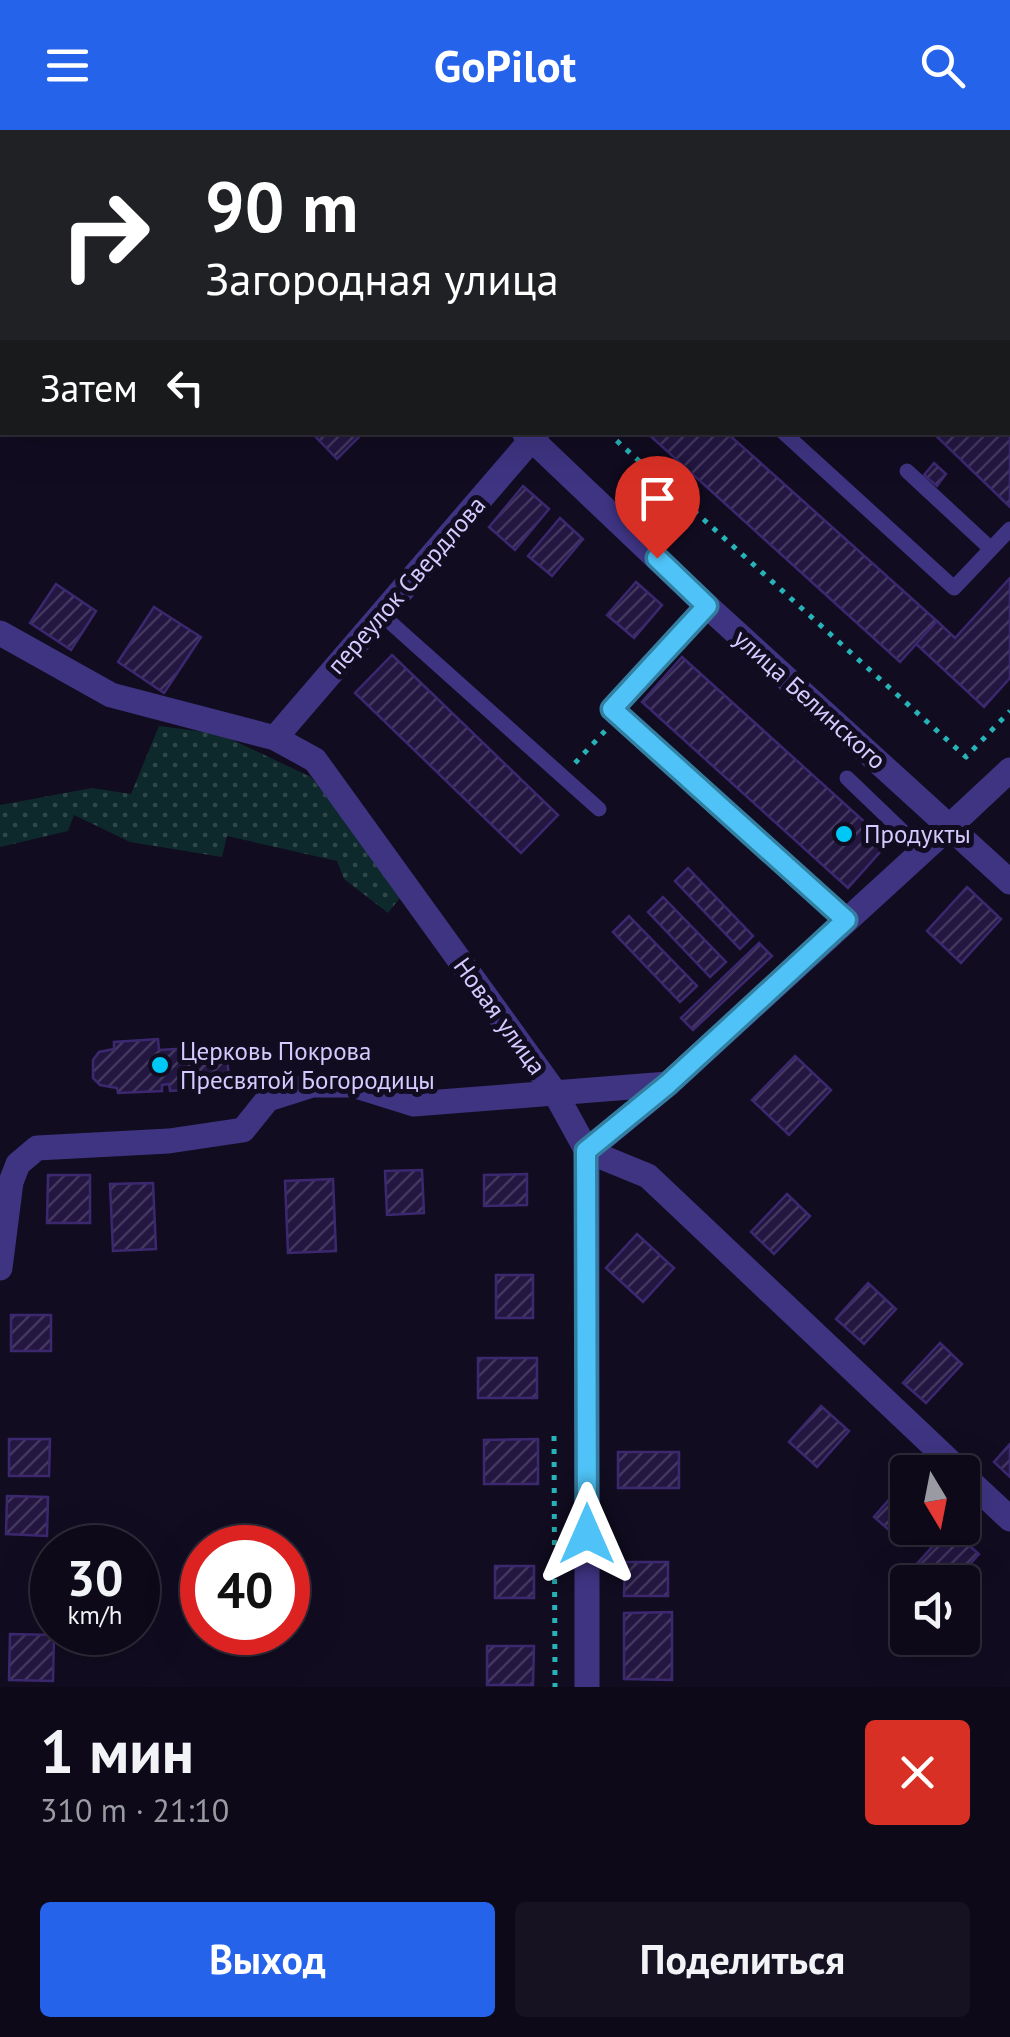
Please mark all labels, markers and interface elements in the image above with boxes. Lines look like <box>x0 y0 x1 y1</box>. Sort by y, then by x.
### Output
text: GoPilot <box>434 36 576 94</box>
icon: menu <box>40 38 95 93</box>
icon: search <box>915 38 970 93</box>
text: 90 m <box>205 161 358 251</box>
icon: right <box>40 170 170 300</box>
text: Загородная улица <box>205 249 559 307</box>
icon: left <box>158 360 213 415</box>
text: Затем <box>40 363 138 412</box>
pin <box>615 456 700 559</box>
icon: arrive <box>630 471 685 526</box>
street label: переулок Свердлова <box>320 489 492 681</box>
street label: улица Белинского <box>727 622 893 776</box>
place label: Продукты <box>864 818 971 850</box>
marker: Продукты <box>833 823 855 845</box>
street label: Новая улица <box>447 951 553 1081</box>
place label: Церковь Покрова Пресвятой Богородицы <box>180 1035 435 1096</box>
marker: Церковь Покрова Пресвятой Богородицы <box>149 1054 171 1076</box>
north arrow <box>890 1455 980 1545</box>
map controls <box>890 1455 980 1655</box>
position arrow <box>535 1482 639 1586</box>
speed limit sign: 40 <box>180 1525 310 1655</box>
text: 30 <box>67 1545 123 1610</box>
button: sound <box>890 1565 980 1655</box>
text: km/h <box>68 1599 122 1631</box>
text: 1 мин <box>40 1712 194 1790</box>
button: close <box>865 1720 970 1825</box>
text: 310 m · 21:10 <box>40 1789 229 1831</box>
button: Выход <box>40 1902 495 2017</box>
button: Поделиться <box>515 1902 970 2017</box>

